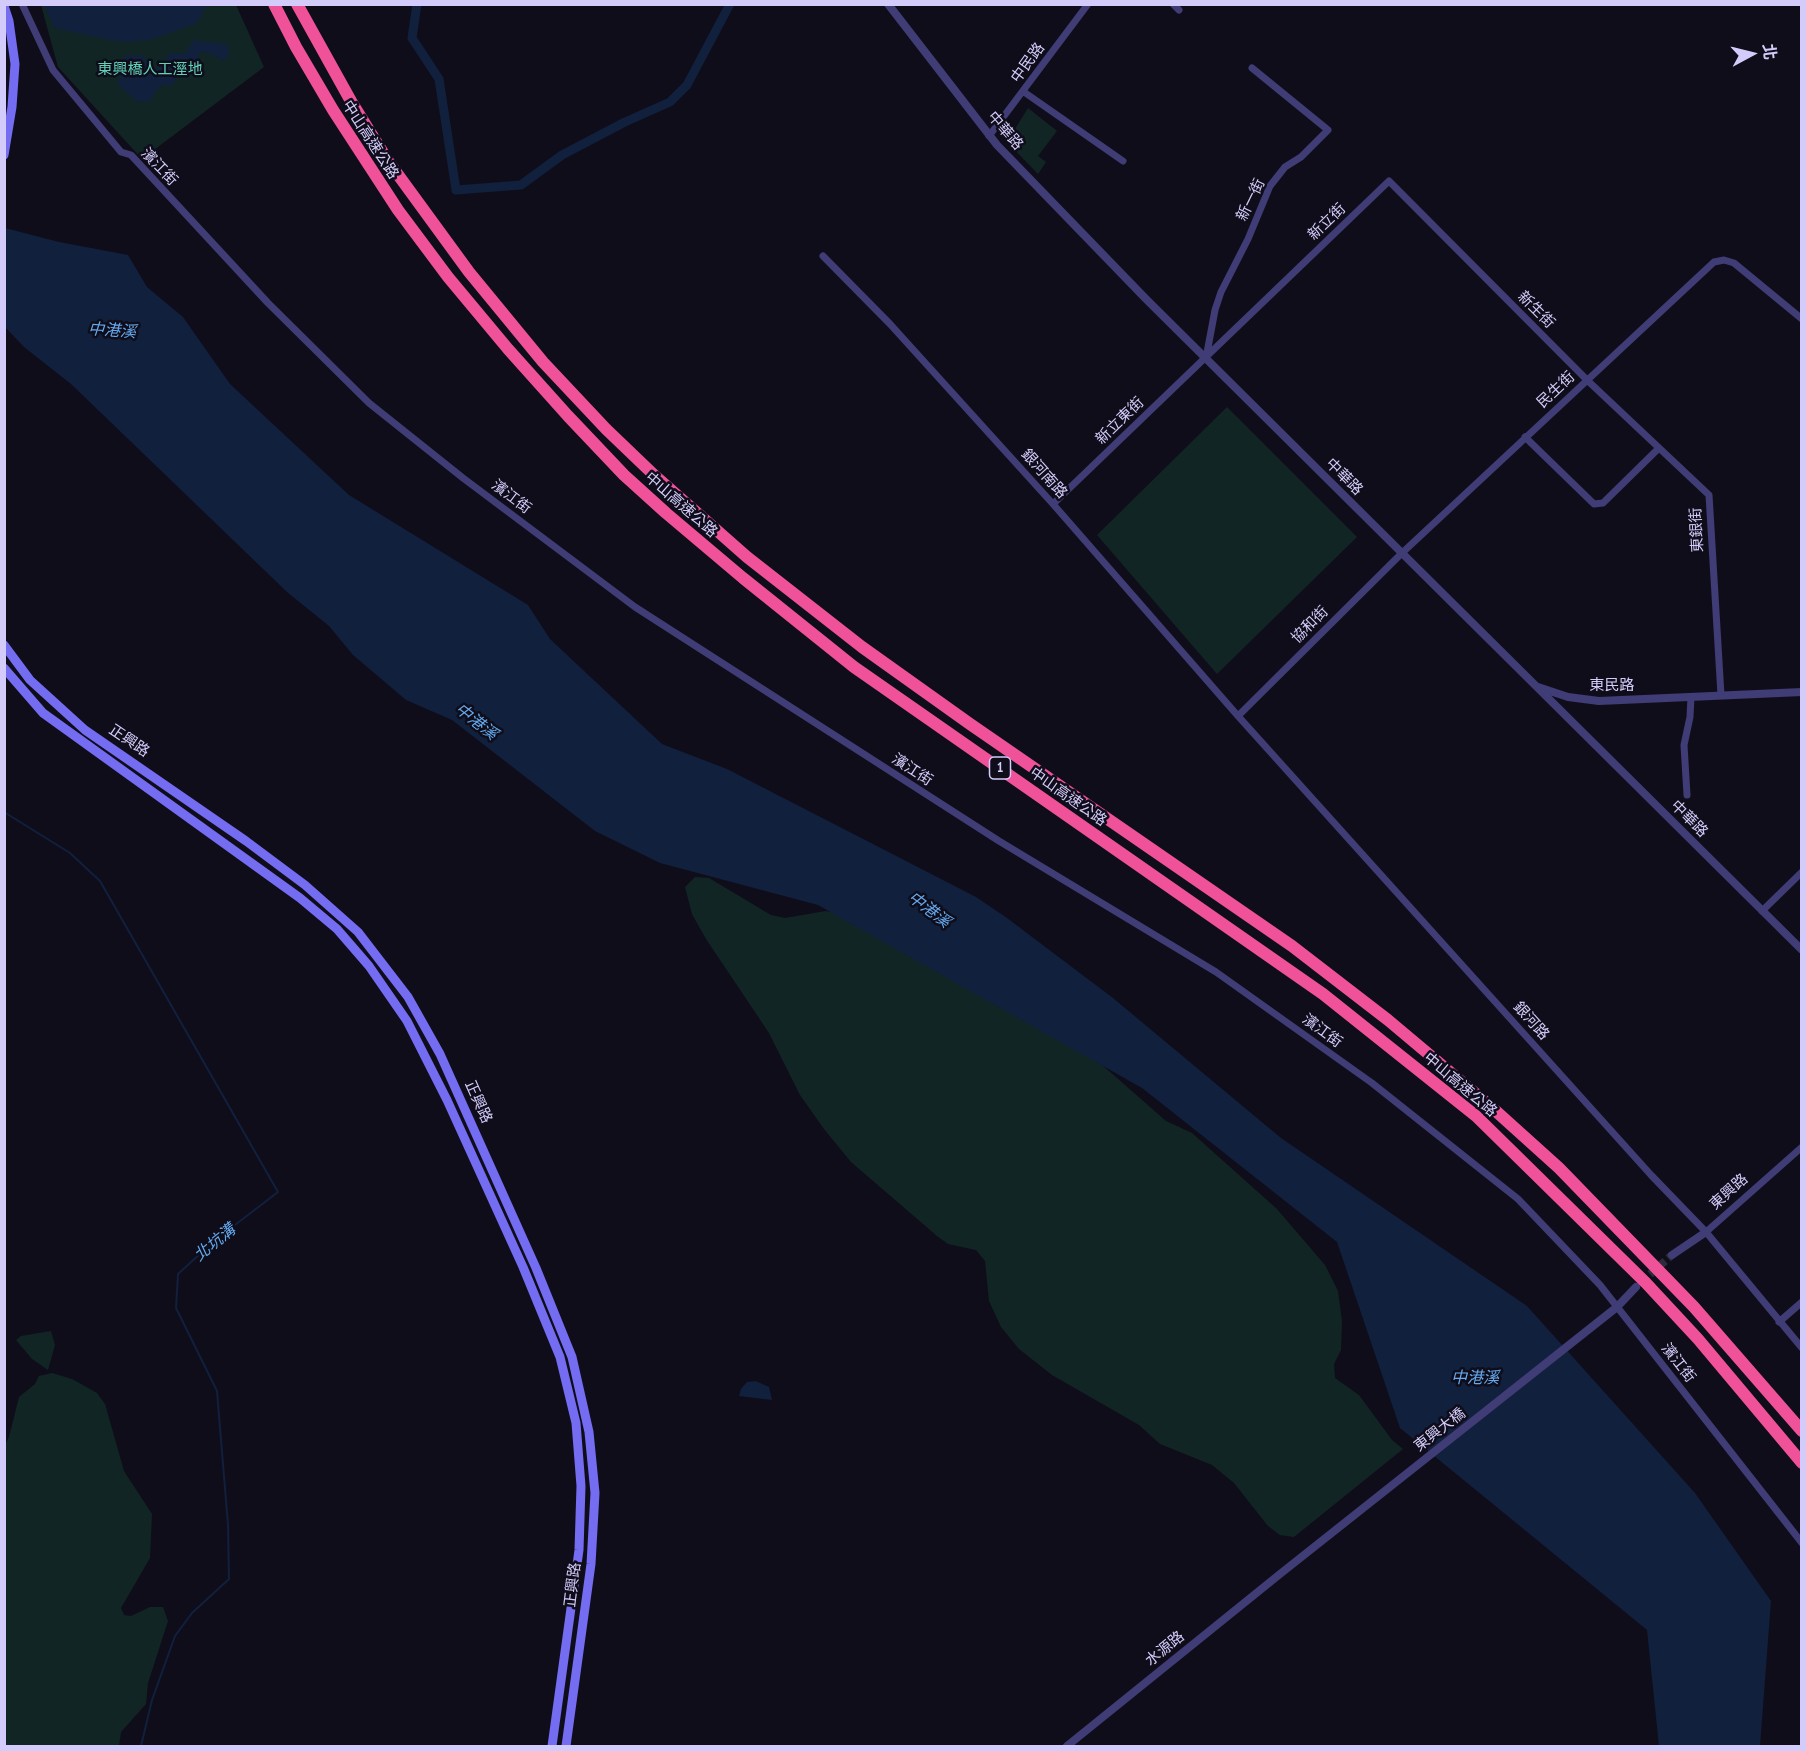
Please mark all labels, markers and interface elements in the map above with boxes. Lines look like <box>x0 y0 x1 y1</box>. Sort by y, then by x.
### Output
north arrow <box>1722 24 1782 84</box>
street label: 中民路 <box>1007 40 1049 86</box>
text: 北 <box>1759 43 1781 61</box>
park label: 東興橋人工溼地 <box>98 61 202 79</box>
street label: 中山高速公路 <box>338 97 402 183</box>
street label: 中華路 <box>983 108 1027 154</box>
street label: 濱江街 <box>137 145 181 189</box>
street label: 新一街 <box>1233 176 1269 224</box>
street label: 新立街 <box>1305 200 1349 244</box>
street label: 新生街 <box>1514 288 1558 332</box>
water label: 中港溪 <box>87 320 137 342</box>
street label: 民生街 <box>1533 368 1579 412</box>
street label: 新立東街 <box>1092 394 1148 448</box>
street label: 銀河南路 <box>1017 446 1071 502</box>
street label: 中華路 <box>1322 455 1366 499</box>
street label: 中山高速公路 <box>641 469 721 541</box>
street label: 濱江街 <box>488 476 534 518</box>
street label: 東銀街 <box>1687 507 1707 553</box>
street label: 協和街 <box>1288 603 1332 647</box>
street label: 東民路 <box>1590 677 1634 695</box>
water label: 中港溪 <box>451 700 501 744</box>
street label: 正興路 <box>105 721 153 761</box>
street label: 濱江街 <box>888 750 936 790</box>
road number: 1 <box>990 757 1010 779</box>
street label: 中山高速公路 <box>1026 764 1110 830</box>
street label: 中華路 <box>1667 797 1711 841</box>
water label: 中港溪 <box>904 888 954 932</box>
street label: 銀河路 <box>1509 998 1553 1044</box>
street label: 濱江街 <box>1299 1010 1345 1052</box>
street label: 中山高速公路 <box>1420 1049 1500 1121</box>
street label: 正興路 <box>461 1078 495 1126</box>
street label: 東興路 <box>1706 1170 1752 1214</box>
water label: 北坑溝 <box>190 1220 240 1266</box>
street label: 濱江街 <box>1657 1340 1699 1386</box>
water label: 中港溪 <box>1451 1368 1499 1388</box>
street label: 東興大橋 <box>1411 1404 1469 1456</box>
street label: 正興路 <box>561 1562 585 1608</box>
street label: 水源路 <box>1142 1628 1188 1670</box>

